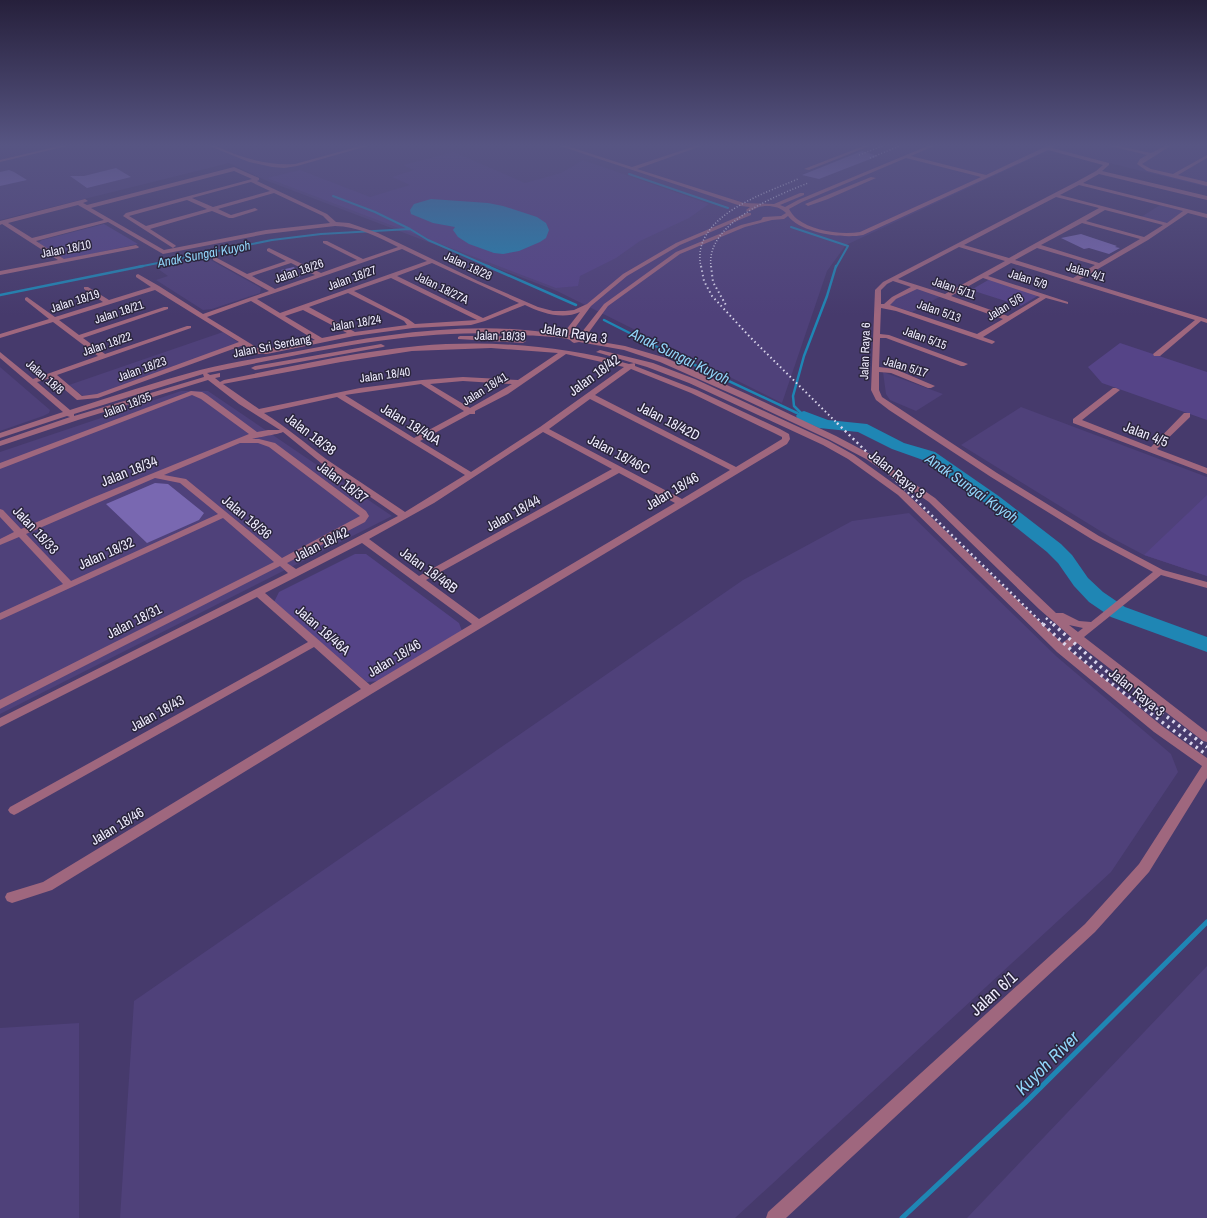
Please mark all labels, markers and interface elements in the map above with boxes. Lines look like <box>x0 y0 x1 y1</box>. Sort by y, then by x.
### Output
street label: Jalan 18/10 <box>39 236 93 262</box>
water label: Anak Sungai Kuyoh <box>155 237 252 272</box>
street label: Jalan 18/28 <box>442 248 494 284</box>
street label: Jalan 18/26 <box>272 255 326 287</box>
street label: Jalan 4/1 <box>1065 259 1108 286</box>
street label: Jalan 18/27 <box>325 262 379 294</box>
street label: Jalan 5/9 <box>1007 265 1049 293</box>
street label: Jalan 18/27A <box>413 268 472 308</box>
street label: Jalan 5/11 <box>930 273 978 303</box>
street label: Jalan 18/19 <box>48 286 102 316</box>
street label: Jalan 5/8 <box>984 290 1026 324</box>
street label: Jalan 18/21 <box>92 296 146 327</box>
street label: Jalan 5/13 <box>915 296 963 326</box>
street label: Jalan 18/24 <box>330 311 383 335</box>
street label: Jalan Raya 3 <box>539 319 609 347</box>
water label: Anak Sungai Kuyoh <box>626 322 734 389</box>
street label: Jalan Raya 6 <box>856 322 874 380</box>
street label: Jalan 5/15 <box>901 323 950 353</box>
street label: Jalan 18/22 <box>80 328 134 360</box>
street label: Jalan 18/39 <box>474 328 526 344</box>
street label: Jalan Sri Serdang <box>232 331 313 361</box>
street label: Jalan 18/42 <box>565 350 623 400</box>
street label: Jalan 18/23 <box>115 353 169 385</box>
street label: Jalan 5/17 <box>882 353 931 381</box>
street label: Jalan 18/8 <box>23 356 67 398</box>
street label: Jalan 18/40 <box>359 364 411 386</box>
street label: Jalan 18/41 <box>459 368 511 409</box>
street label: Jalan 18/35 <box>100 388 154 422</box>
street label: Jalan 18/42D <box>635 398 703 444</box>
street label: Jalan 18/40A <box>378 399 445 449</box>
street label: Jalan 18/38 <box>282 409 340 459</box>
street label: Jalan 4/5 <box>1121 417 1171 451</box>
street label: Jalan 18/46C <box>585 430 653 478</box>
street label: Jalan Raya 3 <box>865 446 929 502</box>
water label: Anak Sungai Kuyoh <box>921 448 1023 528</box>
street label: Jalan 18/34 <box>98 451 160 490</box>
street label: Jalan 18/37 <box>314 457 372 507</box>
street label: Jalan 18/46 <box>642 468 702 514</box>
street label: Jalan 18/44 <box>483 490 544 535</box>
street label: Jalan 18/36 <box>218 491 276 543</box>
street label: Jalan 18/33 <box>9 502 63 558</box>
street label: Jalan 18/42 <box>290 523 352 565</box>
street label: Jalan 18/32 <box>75 533 137 573</box>
street label: Jalan 18/46B <box>397 543 462 597</box>
street label: Jalan 18/31 <box>103 599 165 642</box>
street label: Jalan 18/46A <box>292 601 354 659</box>
street label: Jalan 18/46 <box>364 635 424 681</box>
street label: Jalan Raya 3 <box>1105 664 1169 720</box>
street label: Jalan 18/43 <box>127 691 187 735</box>
street label: Jalan 18/46 <box>87 803 147 849</box>
street label: Jalan 6/1 <box>964 965 1022 1020</box>
water label: Kuyoh River <box>1009 1025 1085 1101</box>

